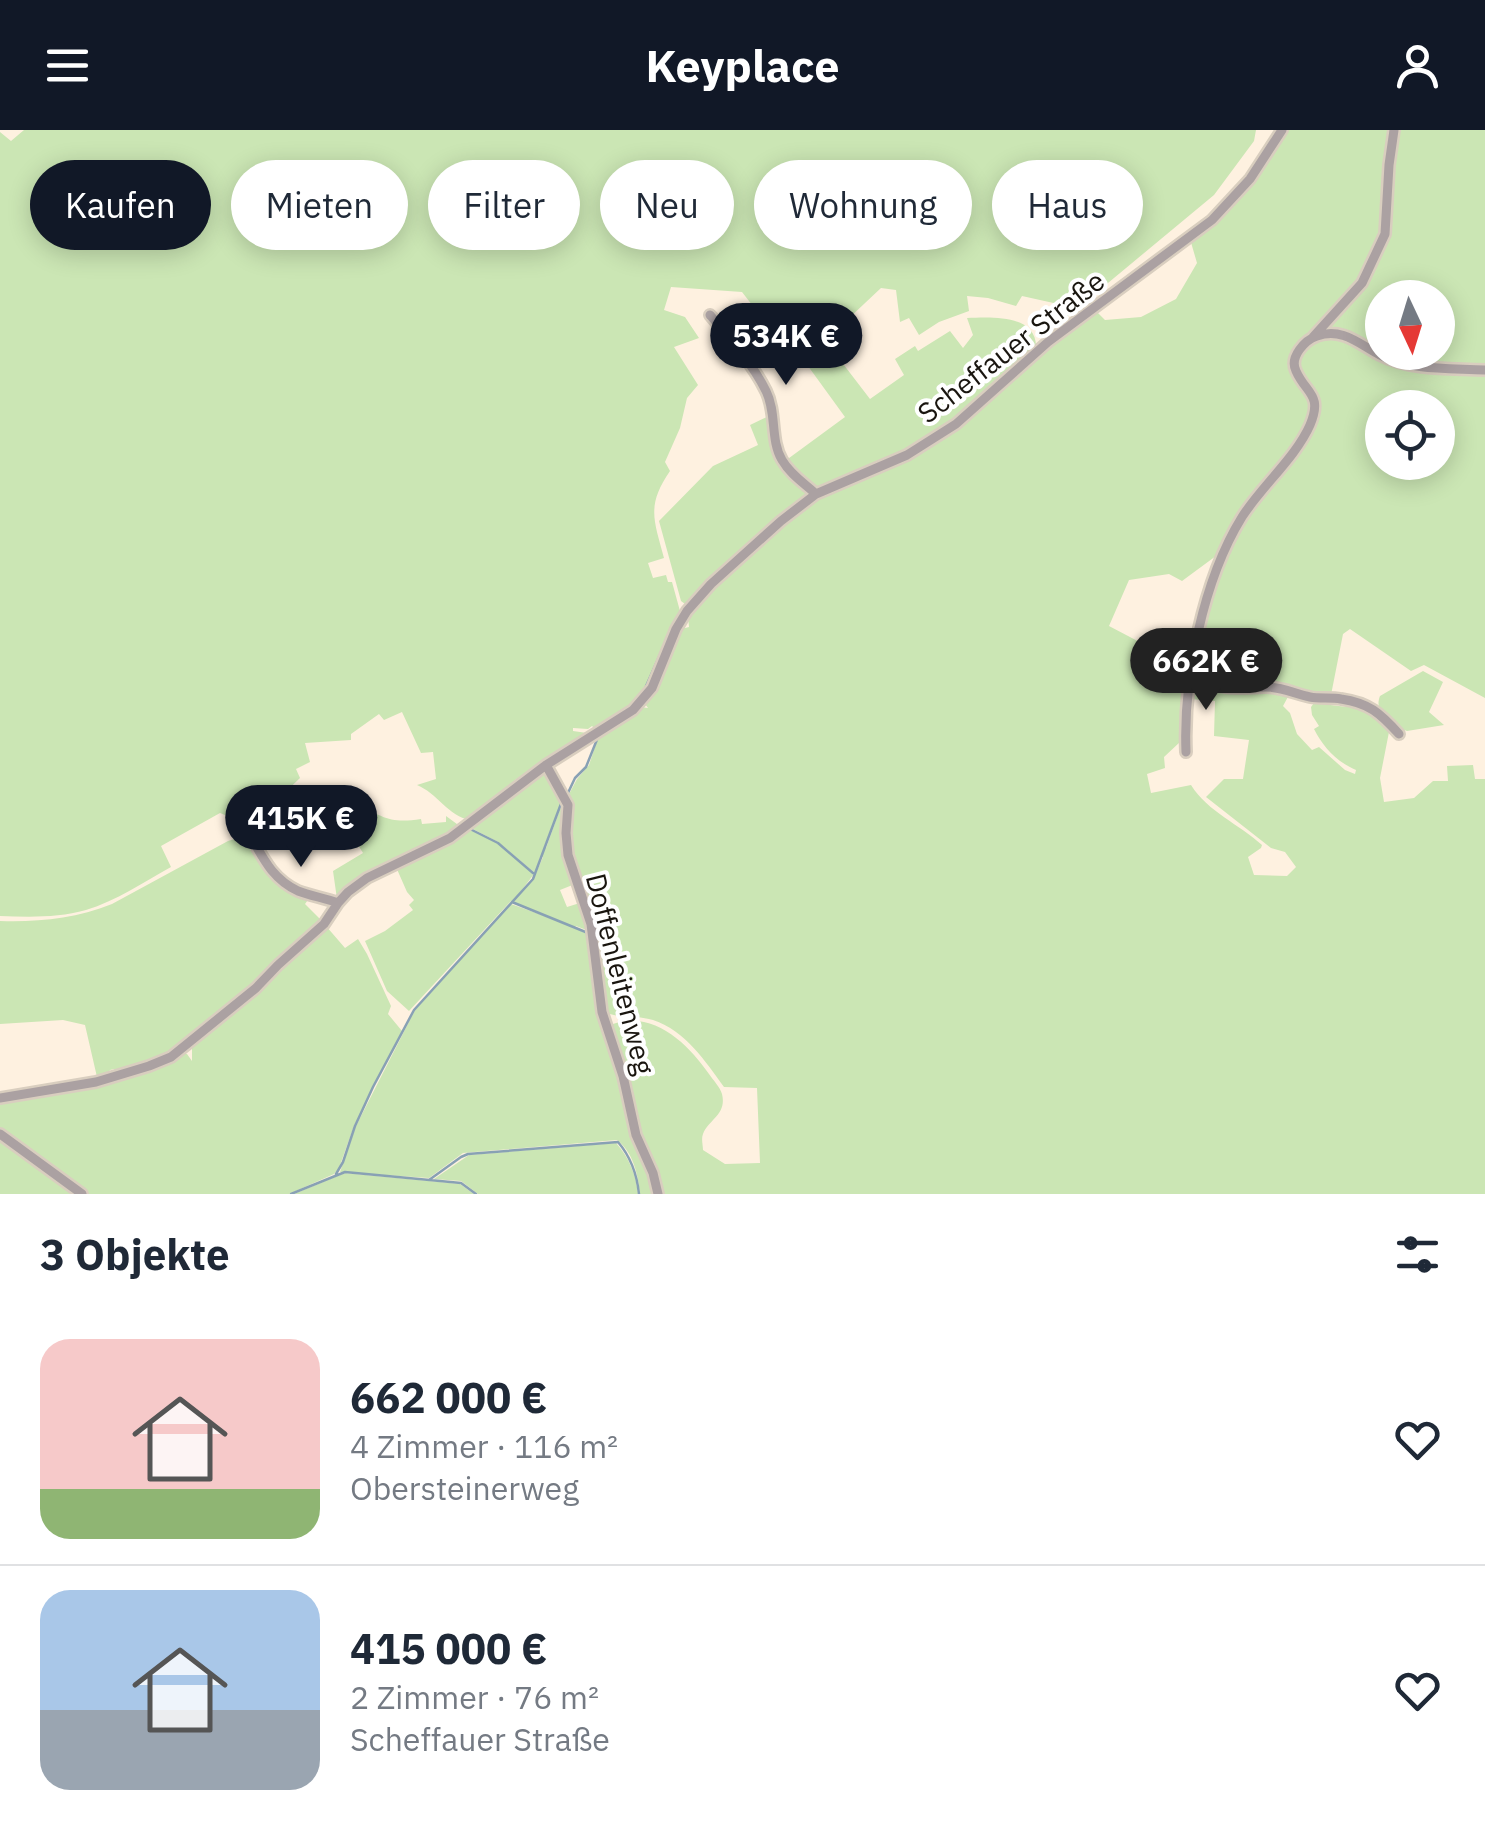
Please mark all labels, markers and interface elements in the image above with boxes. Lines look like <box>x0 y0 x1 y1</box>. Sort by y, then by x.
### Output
text: Keyplace <box>645 36 840 94</box>
icon: menu <box>40 38 95 93</box>
icon: person <box>1390 38 1445 93</box>
chip: Kaufen <box>30 160 211 250</box>
chip: Mieten <box>231 160 408 250</box>
chip: Filter <box>428 160 580 250</box>
chip: Neu <box>600 160 734 250</box>
chip: Wohnung <box>754 160 972 250</box>
chip: Haus <box>992 160 1143 250</box>
street label: Scheffauer Straße <box>910 262 1112 431</box>
north arrow <box>1365 280 1455 370</box>
map controls <box>1365 280 1455 480</box>
pin: 534K € <box>705 303 867 388</box>
text: 534K € <box>732 314 840 356</box>
button: locate <box>1365 390 1455 480</box>
pin: 662K € <box>1125 628 1287 713</box>
text: 662K € <box>1152 639 1260 681</box>
pin: 415K € <box>220 785 382 870</box>
text: 415K € <box>247 796 355 838</box>
street label: Doffenleitenweg <box>578 869 663 1078</box>
text: 3 Objekte <box>40 1227 230 1282</box>
icon: filters <box>1390 1227 1445 1282</box>
text: 662 000 € <box>350 1370 547 1425</box>
icon: home <box>120 1379 240 1499</box>
icon: heart <box>1390 1412 1445 1467</box>
text: 4 Zimmer · 116 m² <box>350 1425 618 1467</box>
text: Obersteinerweg <box>350 1467 579 1509</box>
text: 415 000 € <box>350 1621 547 1676</box>
icon: home <box>120 1630 240 1750</box>
icon: heart <box>1390 1663 1445 1718</box>
text: 2 Zimmer · 76 m² <box>350 1676 599 1718</box>
text: Scheffauer Straße <box>350 1718 610 1760</box>

